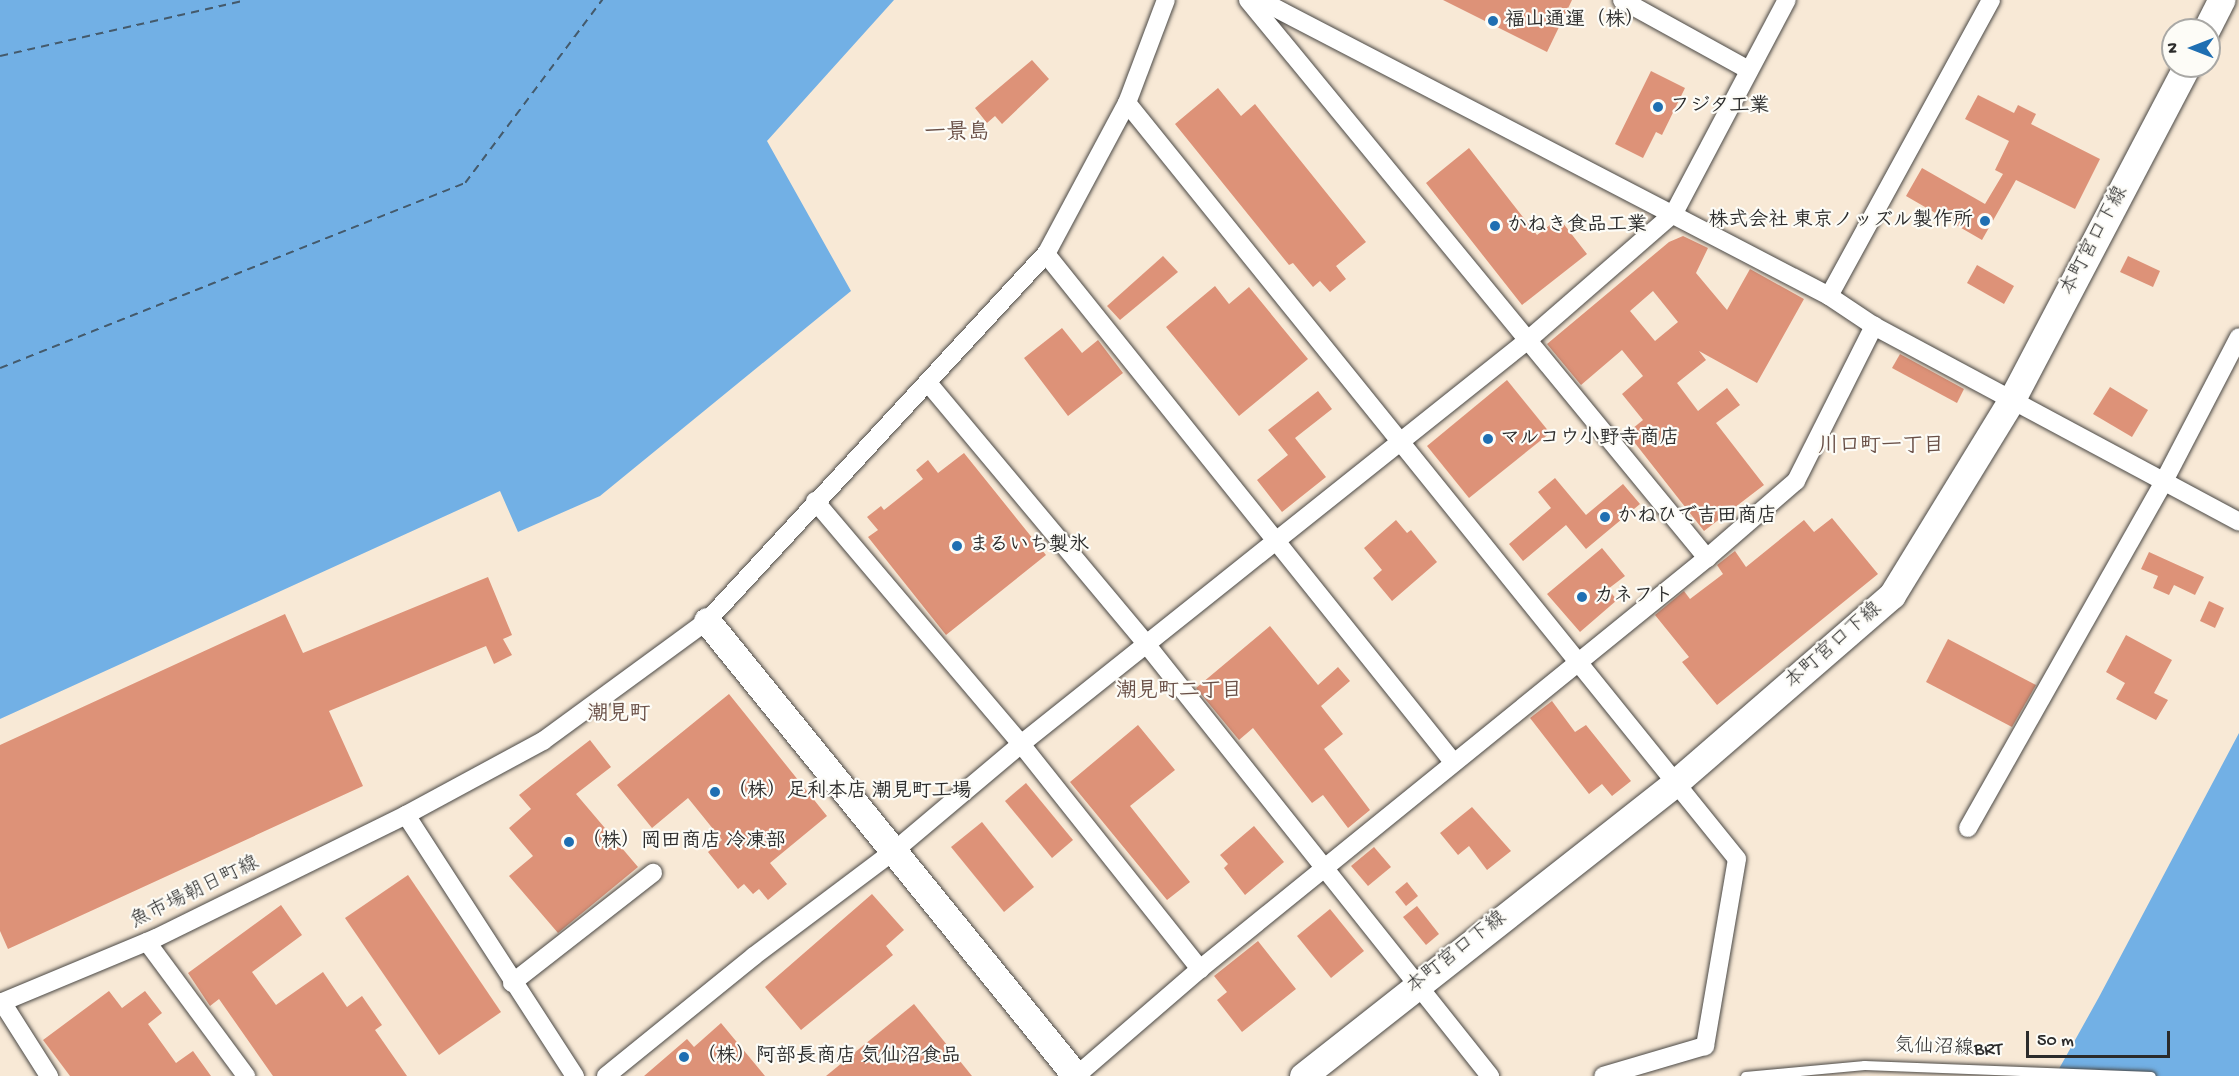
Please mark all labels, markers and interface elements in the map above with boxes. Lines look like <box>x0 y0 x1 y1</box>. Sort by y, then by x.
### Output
place label: 福山通運（株） <box>1505 9 1645 33</box>
marker: 福山通運（株） <box>1486 14 1500 28</box>
north arrow <box>2161 18 2221 78</box>
text: N <box>2165 43 2184 53</box>
place label: フジタ工業 <box>1670 95 1770 119</box>
marker: フジタ工業 <box>1651 100 1665 114</box>
district label: 一景島 <box>924 122 990 148</box>
street label: 本町宮口下線 <box>2056 182 2134 300</box>
place label: 株式会社 東京ノッズル製作所 <box>1708 209 1973 233</box>
place label: かねき食品工業 <box>1507 214 1647 238</box>
marker: 株式会社 東京ノッズル製作所 <box>1978 214 1992 228</box>
marker: かねき食品工業 <box>1488 219 1502 233</box>
place label: マルコウ小野寺商店 <box>1500 427 1680 451</box>
marker: マルコウ小野寺商店 <box>1481 432 1495 446</box>
district label: 川口町一丁目 <box>1818 435 1944 461</box>
place label: かねひで吉田商店 <box>1617 505 1777 529</box>
marker: かねひで吉田商店 <box>1598 510 1612 524</box>
place label: まるいち製氷 <box>969 534 1089 558</box>
marker: まるいち製氷 <box>950 539 964 553</box>
place label: カネフト <box>1594 585 1674 609</box>
marker: カネフト <box>1575 590 1589 604</box>
street label: 本町宮口下線 <box>1781 598 1887 694</box>
district label: 潮見町二丁目 <box>1116 680 1242 706</box>
district label: 潮見町 <box>588 703 650 729</box>
place label: （株）足利本店 潮見町工場 <box>727 780 972 804</box>
marker: （株）足利本店 潮見町工場 <box>708 785 722 799</box>
place label: （株）岡田商店 冷凍部 <box>581 830 786 854</box>
marker: （株）岡田商店 冷凍部 <box>562 835 576 849</box>
street label: 魚市場朝日町線 <box>127 852 263 934</box>
street label: 本町宮口下線 <box>1402 907 1512 999</box>
scale bar <box>2029 1019 2173 1057</box>
text: 50 m <box>2037 1031 2074 1052</box>
street label: 気仙沼線BRT <box>1893 1035 2003 1063</box>
place label: （株）阿部長商店 気仙沼食品 <box>696 1045 961 1069</box>
marker: （株）阿部長商店 気仙沼食品 <box>677 1050 691 1064</box>

